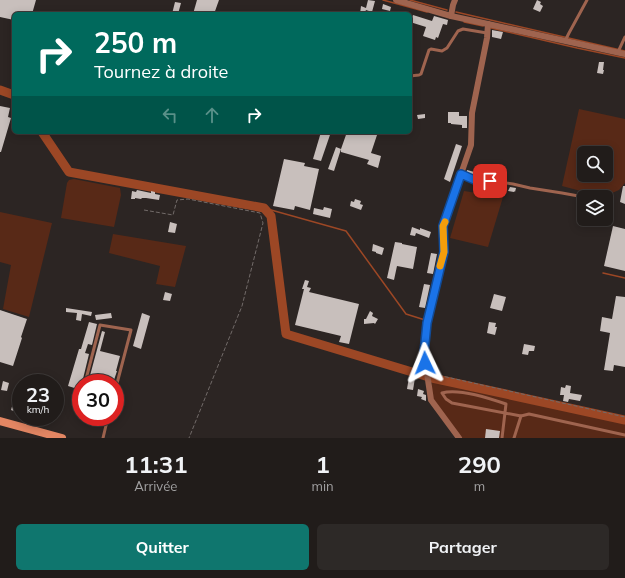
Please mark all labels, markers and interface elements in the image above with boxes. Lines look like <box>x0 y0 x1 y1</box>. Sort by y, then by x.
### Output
text: 250 m <box>94 25 177 60</box>
icon: right <box>28 28 80 80</box>
text: Tournez à droite <box>94 60 228 83</box>
icon: left <box>159 104 181 126</box>
icon: ahead <box>201 104 223 126</box>
icon: right <box>243 104 265 126</box>
map controls <box>577 146 613 226</box>
button: search <box>577 146 613 182</box>
pin <box>473 164 507 198</box>
icon: arrive <box>479 170 501 192</box>
button: layers <box>577 190 613 226</box>
position arrow <box>404 342 446 384</box>
speed limit sign: 30 <box>72 374 124 426</box>
text: 23 <box>26 382 50 407</box>
text: km/h <box>27 403 49 416</box>
text: 11:31 <box>124 449 188 479</box>
text: 1 <box>315 449 330 479</box>
text: 290 <box>458 449 501 479</box>
text: Arrivée <box>134 478 177 494</box>
text: min <box>312 478 334 494</box>
text: m <box>474 478 485 494</box>
button: Quitter <box>16 524 309 570</box>
button: Partager <box>317 524 609 570</box>

